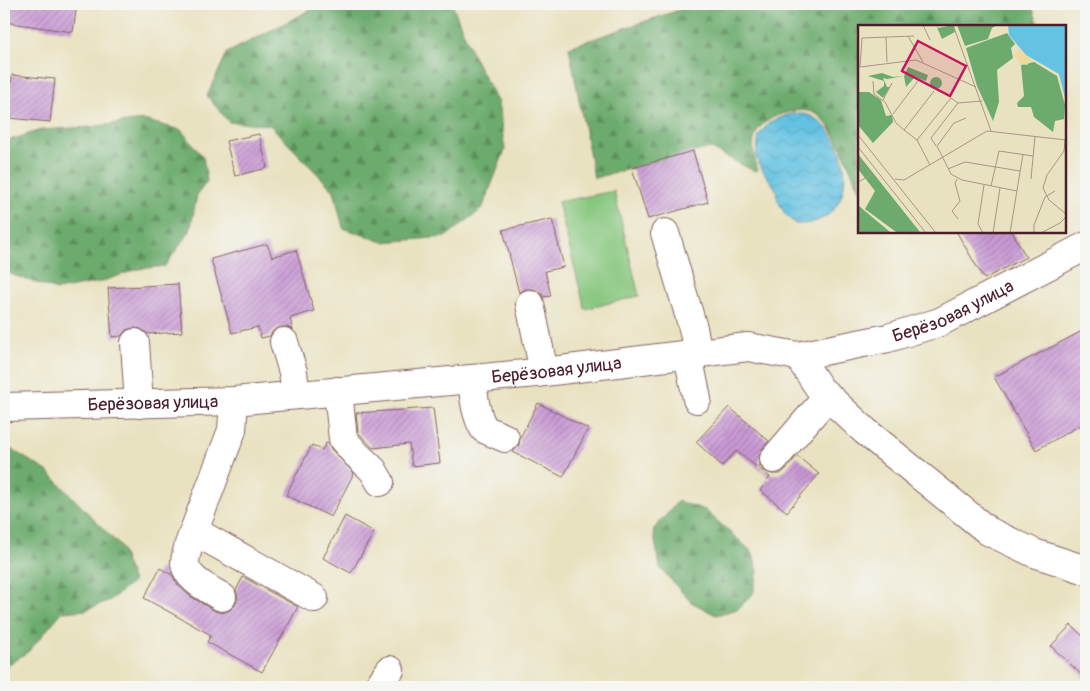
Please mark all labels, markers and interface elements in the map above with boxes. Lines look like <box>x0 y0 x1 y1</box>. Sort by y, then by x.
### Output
inset map <box>858 25 1065 232</box>
street label: Берёзовая улица <box>889 274 1018 347</box>
street label: Берёзовая улица <box>490 351 623 389</box>
street label: Берёзовая улица <box>87 390 219 416</box>

